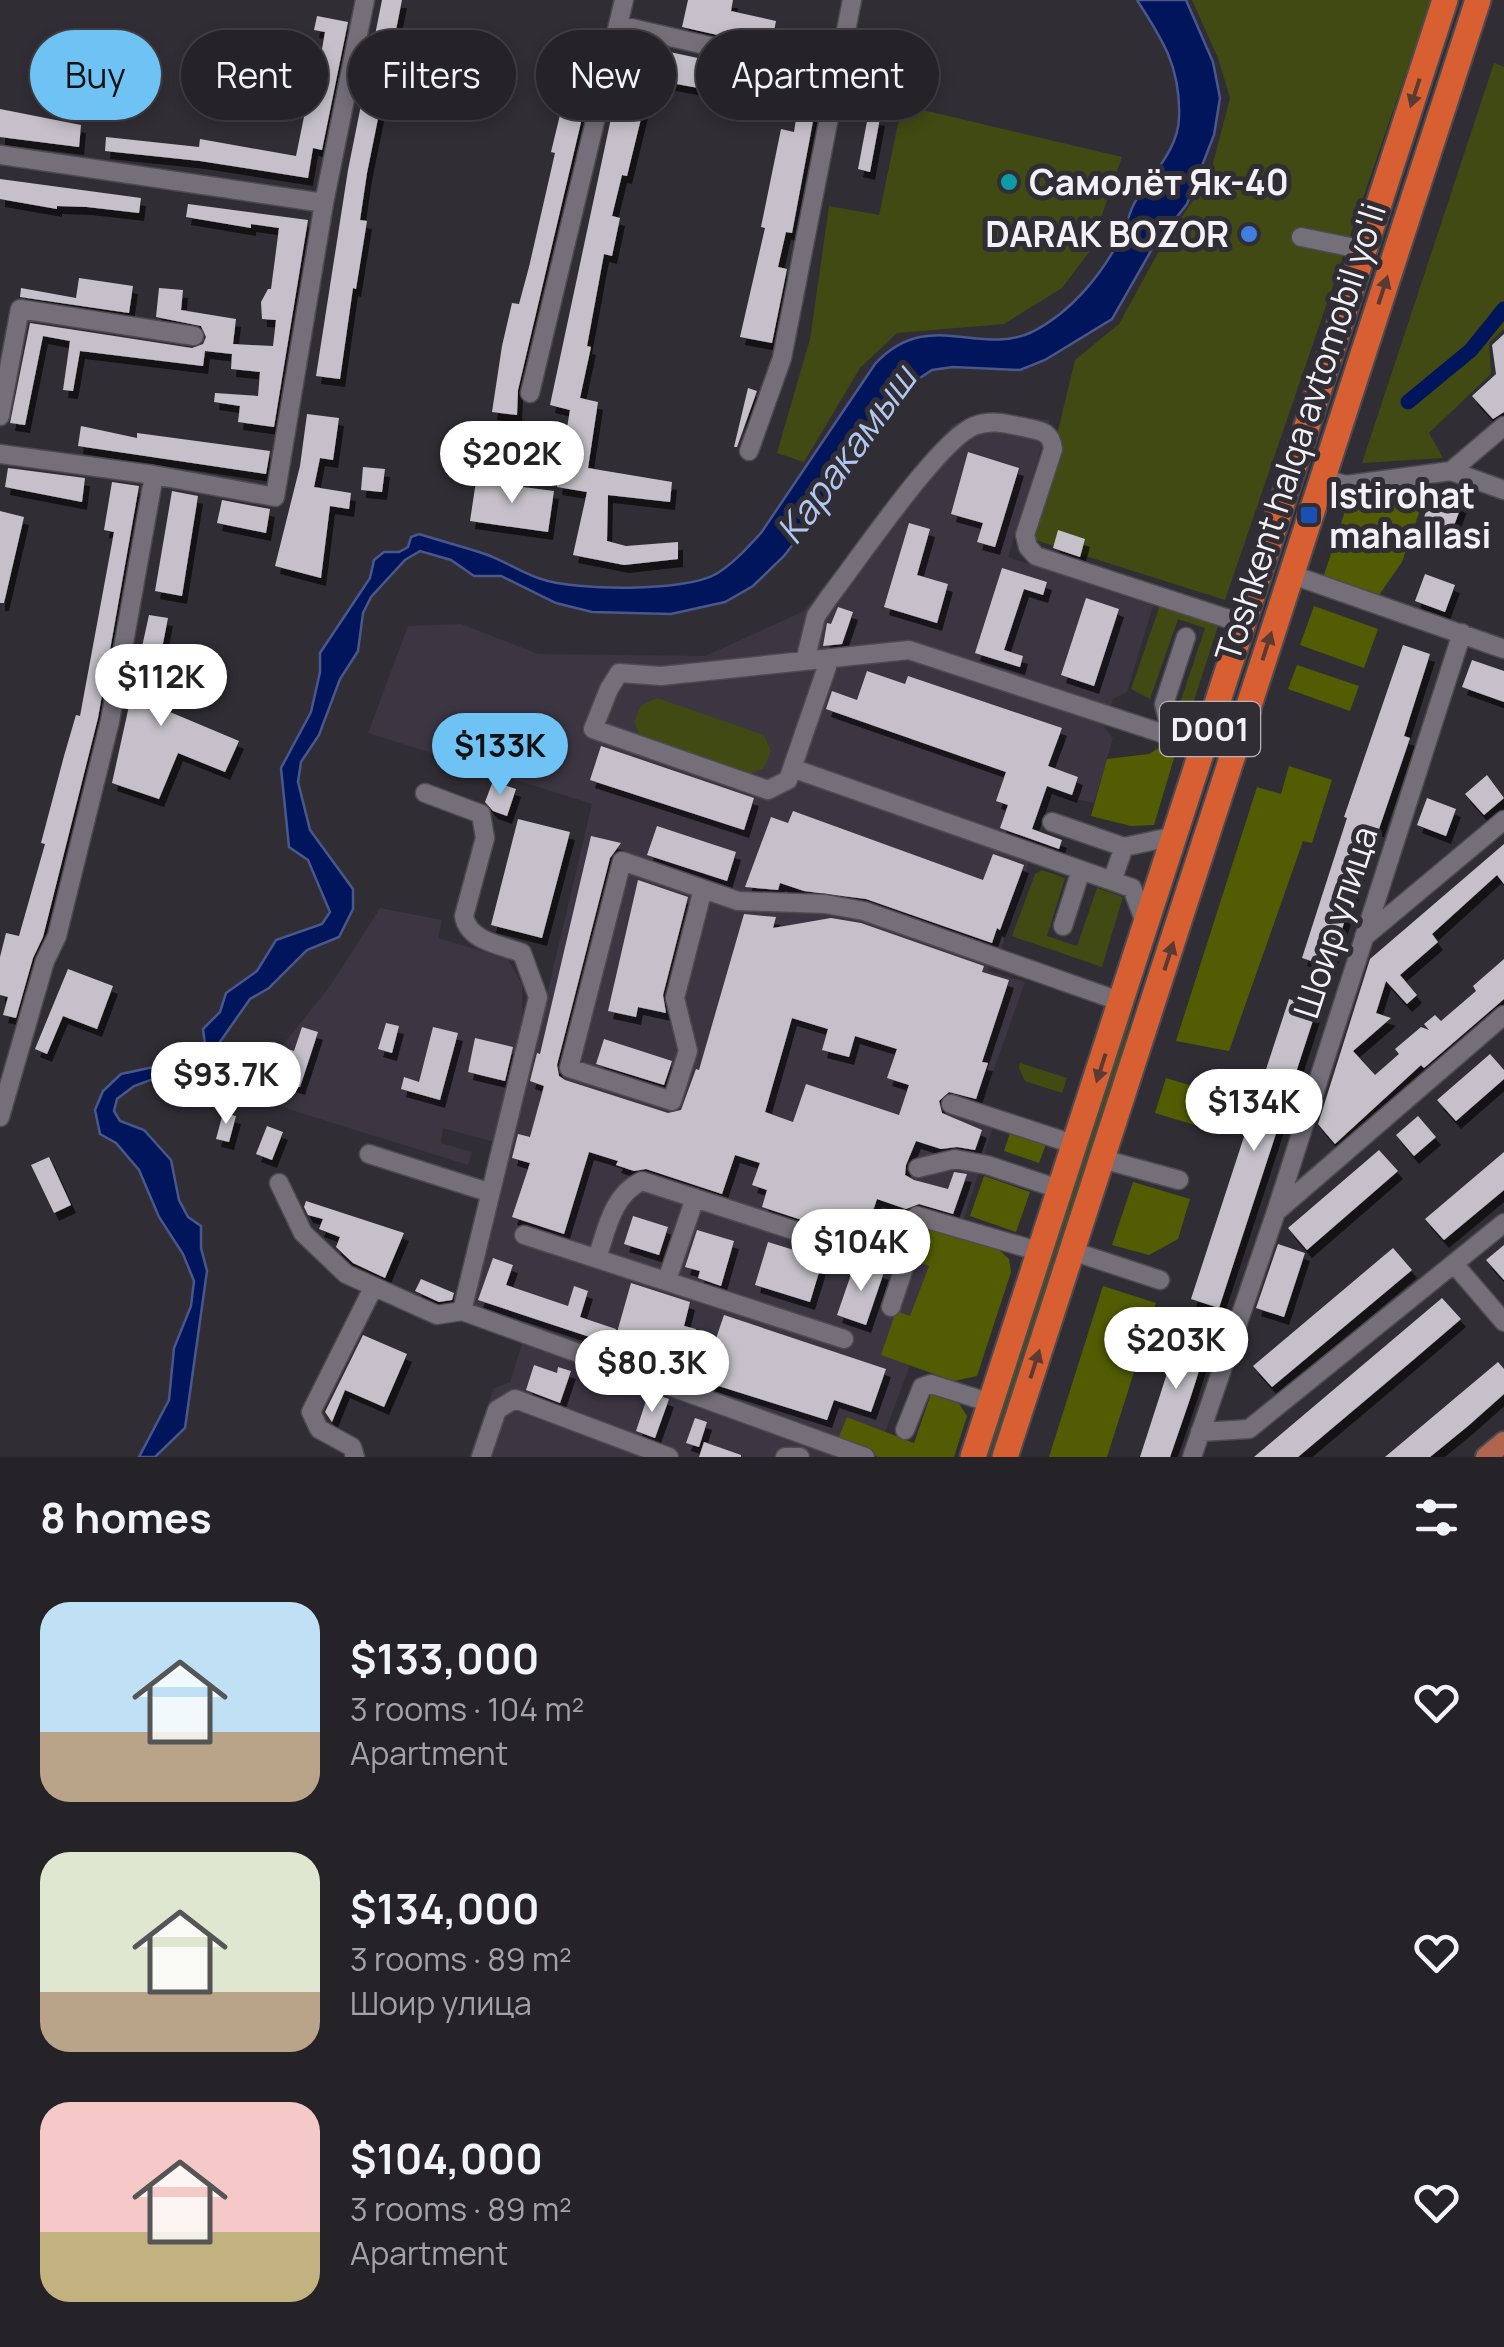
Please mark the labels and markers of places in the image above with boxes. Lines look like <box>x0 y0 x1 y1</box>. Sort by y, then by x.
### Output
place label: Самолёт Як-40 <box>1029 158 1289 206</box>
marker: Самолёт Як-40 <box>998 171 1020 193</box>
place label: DARAK BOZOR <box>985 210 1229 258</box>
marker: DARAK BOZOR <box>1238 223 1260 245</box>
pin: $202K <box>442 421 582 506</box>
place label: Istirohat mahallasi <box>1329 471 1491 559</box>
marker: Istirohat mahallasi <box>1298 504 1320 526</box>
pin: $112K <box>91 644 231 729</box>
pin: $133K <box>430 713 570 798</box>
pin: $93.7K <box>145 1042 307 1127</box>
pin: $134K <box>1184 1069 1324 1154</box>
pin: $104K <box>791 1209 931 1294</box>
pin: $203K <box>1106 1307 1246 1392</box>
pin: $80.3K <box>571 1330 733 1415</box>

